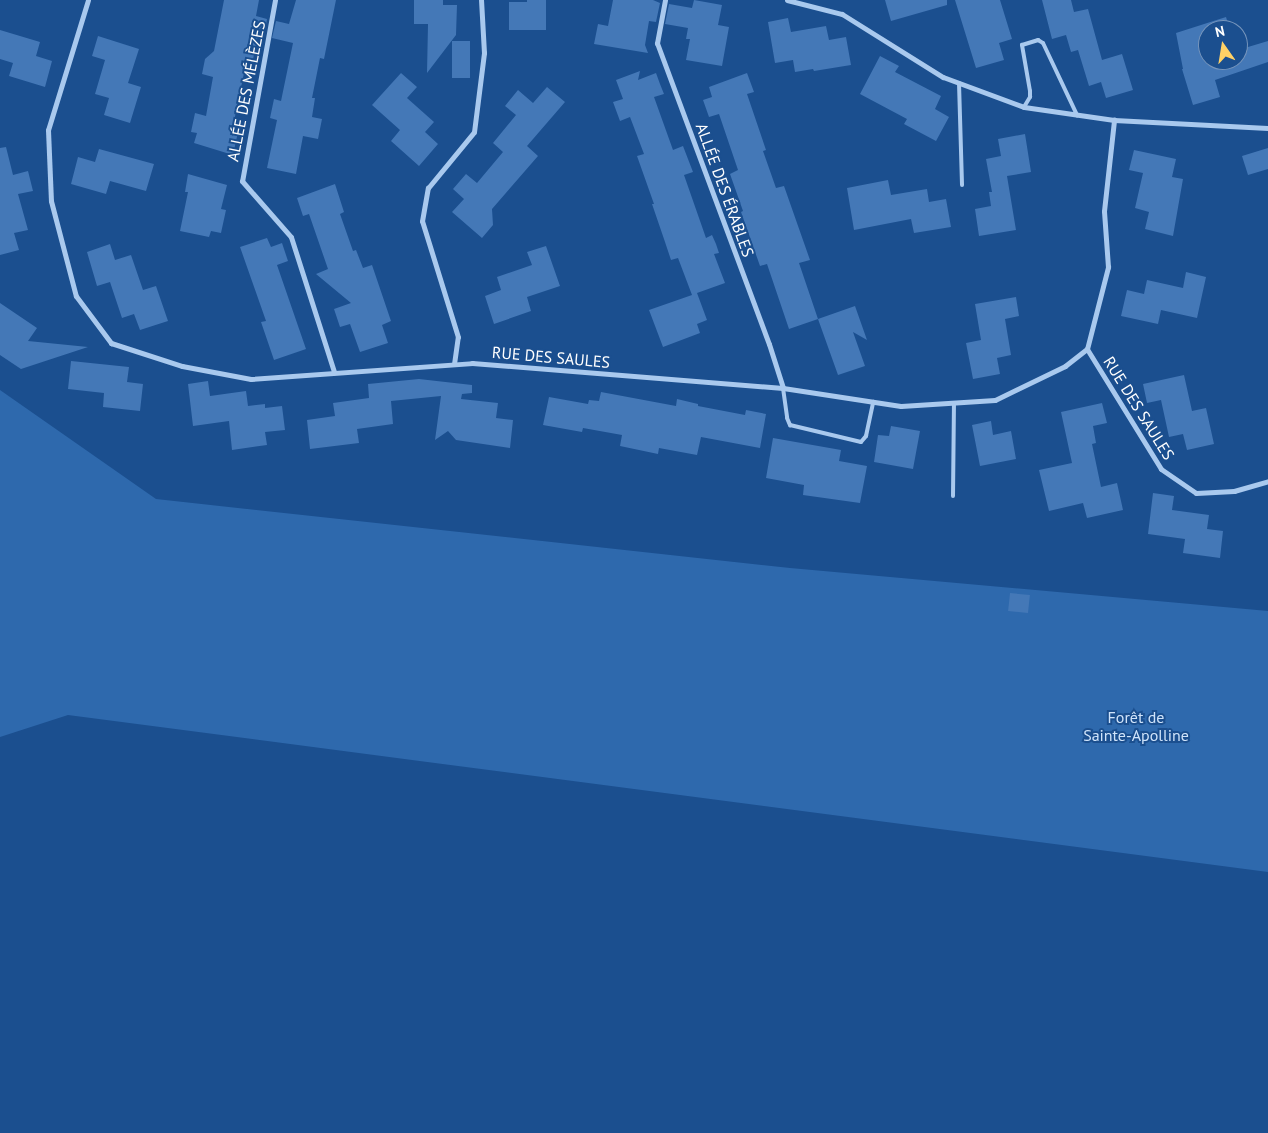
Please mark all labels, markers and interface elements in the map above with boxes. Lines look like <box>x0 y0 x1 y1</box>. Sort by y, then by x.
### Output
street label: ALLÉE DES MÉLÈZES <box>223 19 269 163</box>
north arrow <box>1198 20 1248 70</box>
text: N <box>1213 22 1226 41</box>
street label: ALLÉE DES ÉRABLES <box>692 121 758 259</box>
street label: RUE DES SAULES <box>491 342 611 372</box>
street label: RUE DES SAULES <box>1100 353 1178 463</box>
park label: Forêt de Sainte-Apolline <box>1083 707 1189 745</box>

